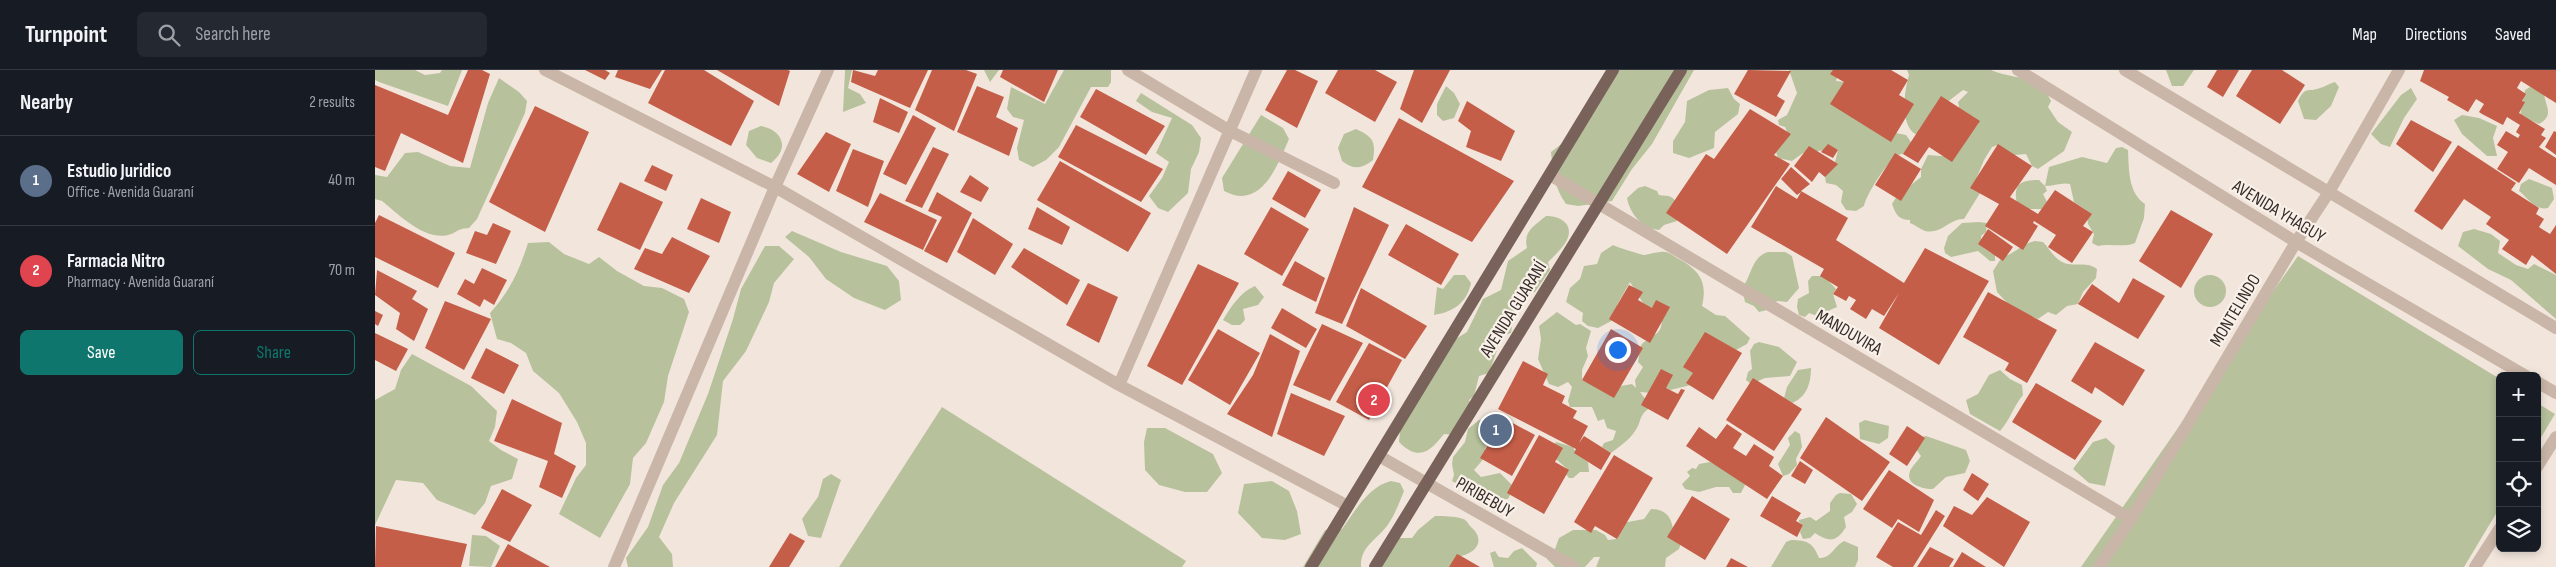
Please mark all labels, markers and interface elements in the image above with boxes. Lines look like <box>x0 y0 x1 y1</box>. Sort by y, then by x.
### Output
search box <box>137 12 487 57</box>
text: Turnpoint <box>25 20 107 49</box>
icon: search <box>155 21 183 49</box>
text: Search here <box>195 23 271 46</box>
text: Map <box>2352 24 2377 45</box>
text: Directions <box>2405 24 2467 45</box>
text: Saved <box>2495 24 2531 45</box>
text: Nearby <box>20 90 73 115</box>
text: 2 results <box>309 93 355 112</box>
text: Estudio Juridico <box>67 160 171 183</box>
text: 1 <box>33 171 39 190</box>
text: 40 m <box>328 171 355 190</box>
street label: AVENIDA YHAGUY <box>2228 175 2329 248</box>
text: Office · Avenida Guaraní <box>67 183 194 202</box>
text: Farmacia Nitro <box>67 250 165 273</box>
street label: AVENIDA GUARANÍ <box>1475 257 1551 362</box>
text: 2 <box>32 261 40 280</box>
text: 70 m <box>329 261 355 280</box>
street label: MONTELINDO <box>2206 270 2265 350</box>
text: Pharmacy · Avenida Guaraní <box>67 273 214 292</box>
street label: MANDUVIRA <box>1812 305 1886 360</box>
button: Save <box>20 330 183 375</box>
button: Share <box>193 330 355 375</box>
your location <box>1605 337 1631 363</box>
map controls <box>2496 372 2541 552</box>
button: + <box>2496 372 2541 417</box>
pin: 2 <box>1358 381 1390 419</box>
pin: 1 <box>1480 411 1512 449</box>
button: − <box>2496 417 2541 462</box>
button: locate <box>2496 462 2541 507</box>
street label: PIRIBEBUY <box>1452 473 1518 523</box>
button: layers <box>2496 507 2541 552</box>

